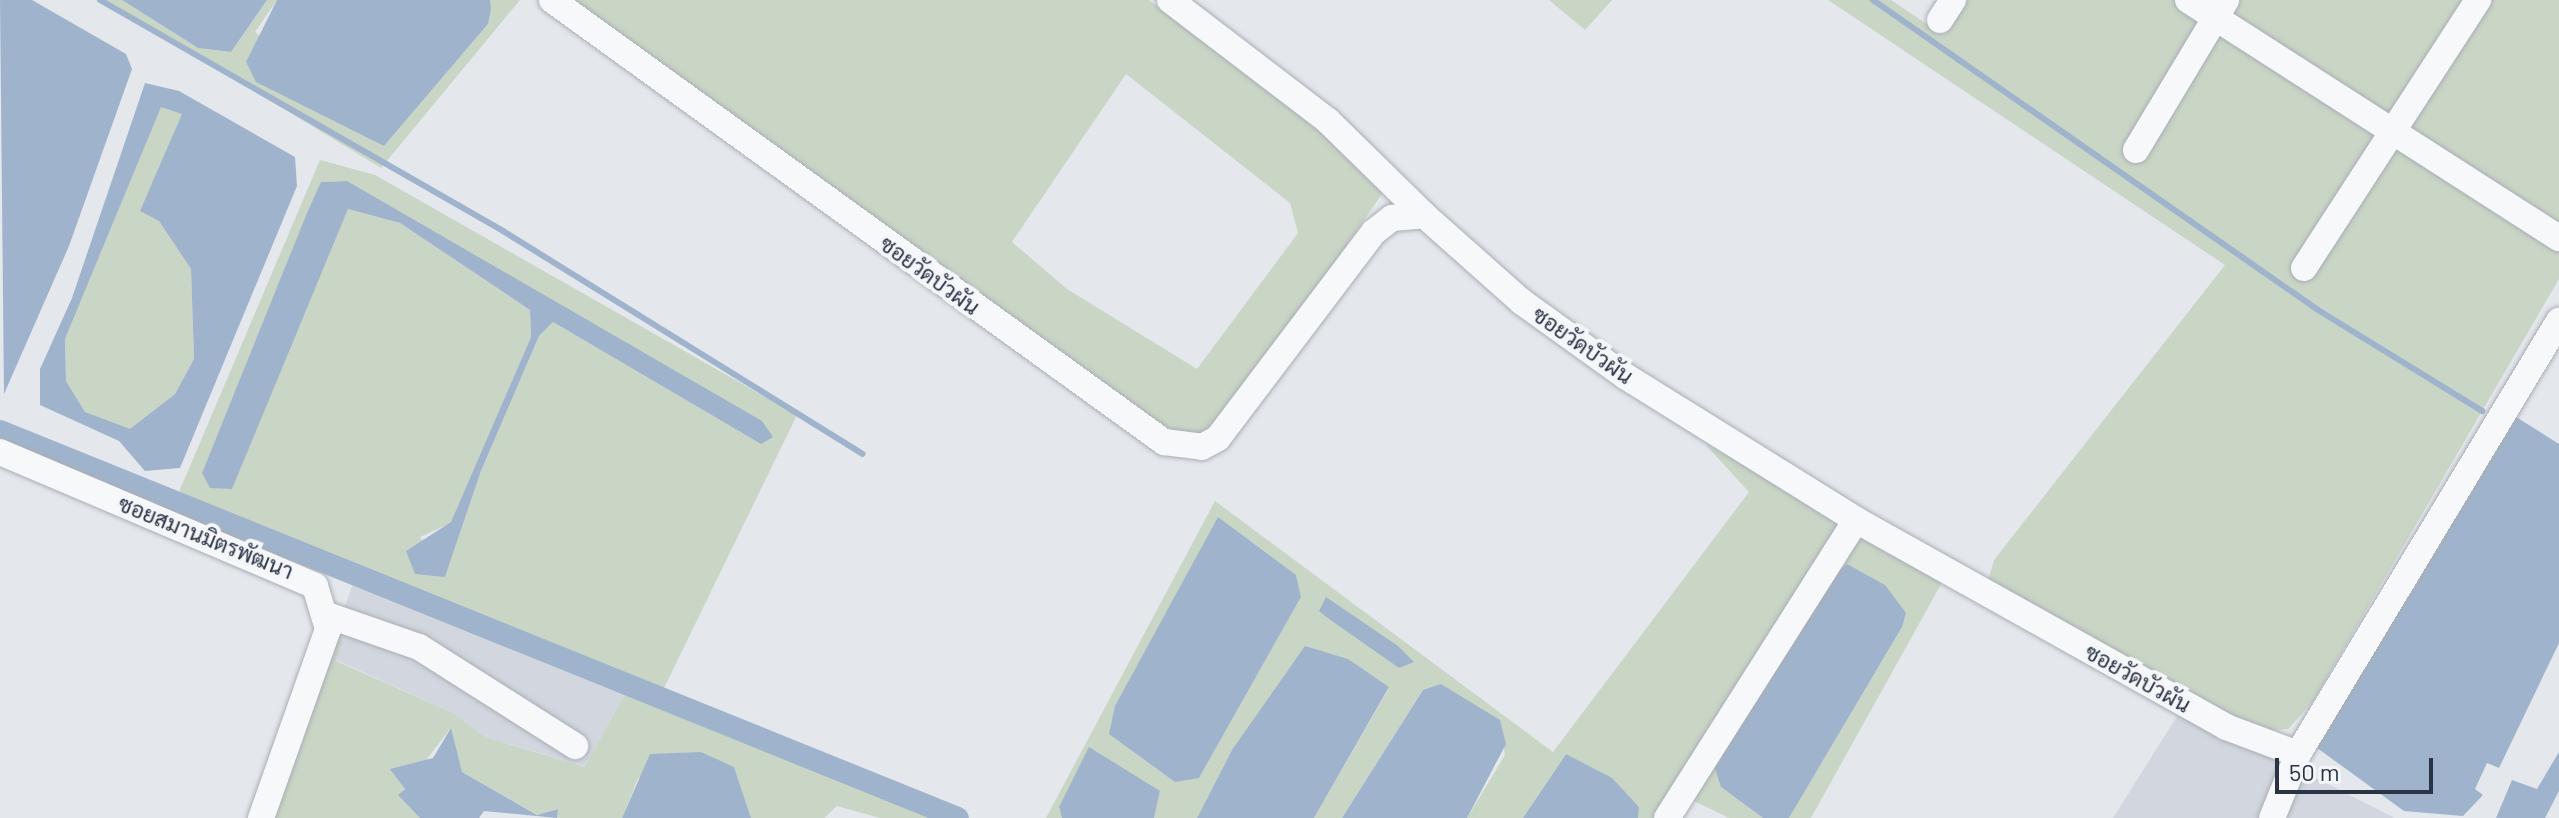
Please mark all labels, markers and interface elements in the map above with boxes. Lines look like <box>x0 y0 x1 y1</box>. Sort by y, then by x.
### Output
street label: ซอยวัดบัวผัน <box>875 230 985 320</box>
street label: ซอยวัดบัวผัน <box>1528 301 1638 389</box>
street label: ซอยสมานมิตรพัฒนา <box>115 490 297 584</box>
street label: ซอยวัดบัวผัน <box>2081 638 2195 718</box>
scale bar <box>2279 742 2437 792</box>
text: 50 m <box>2289 757 2340 786</box>

